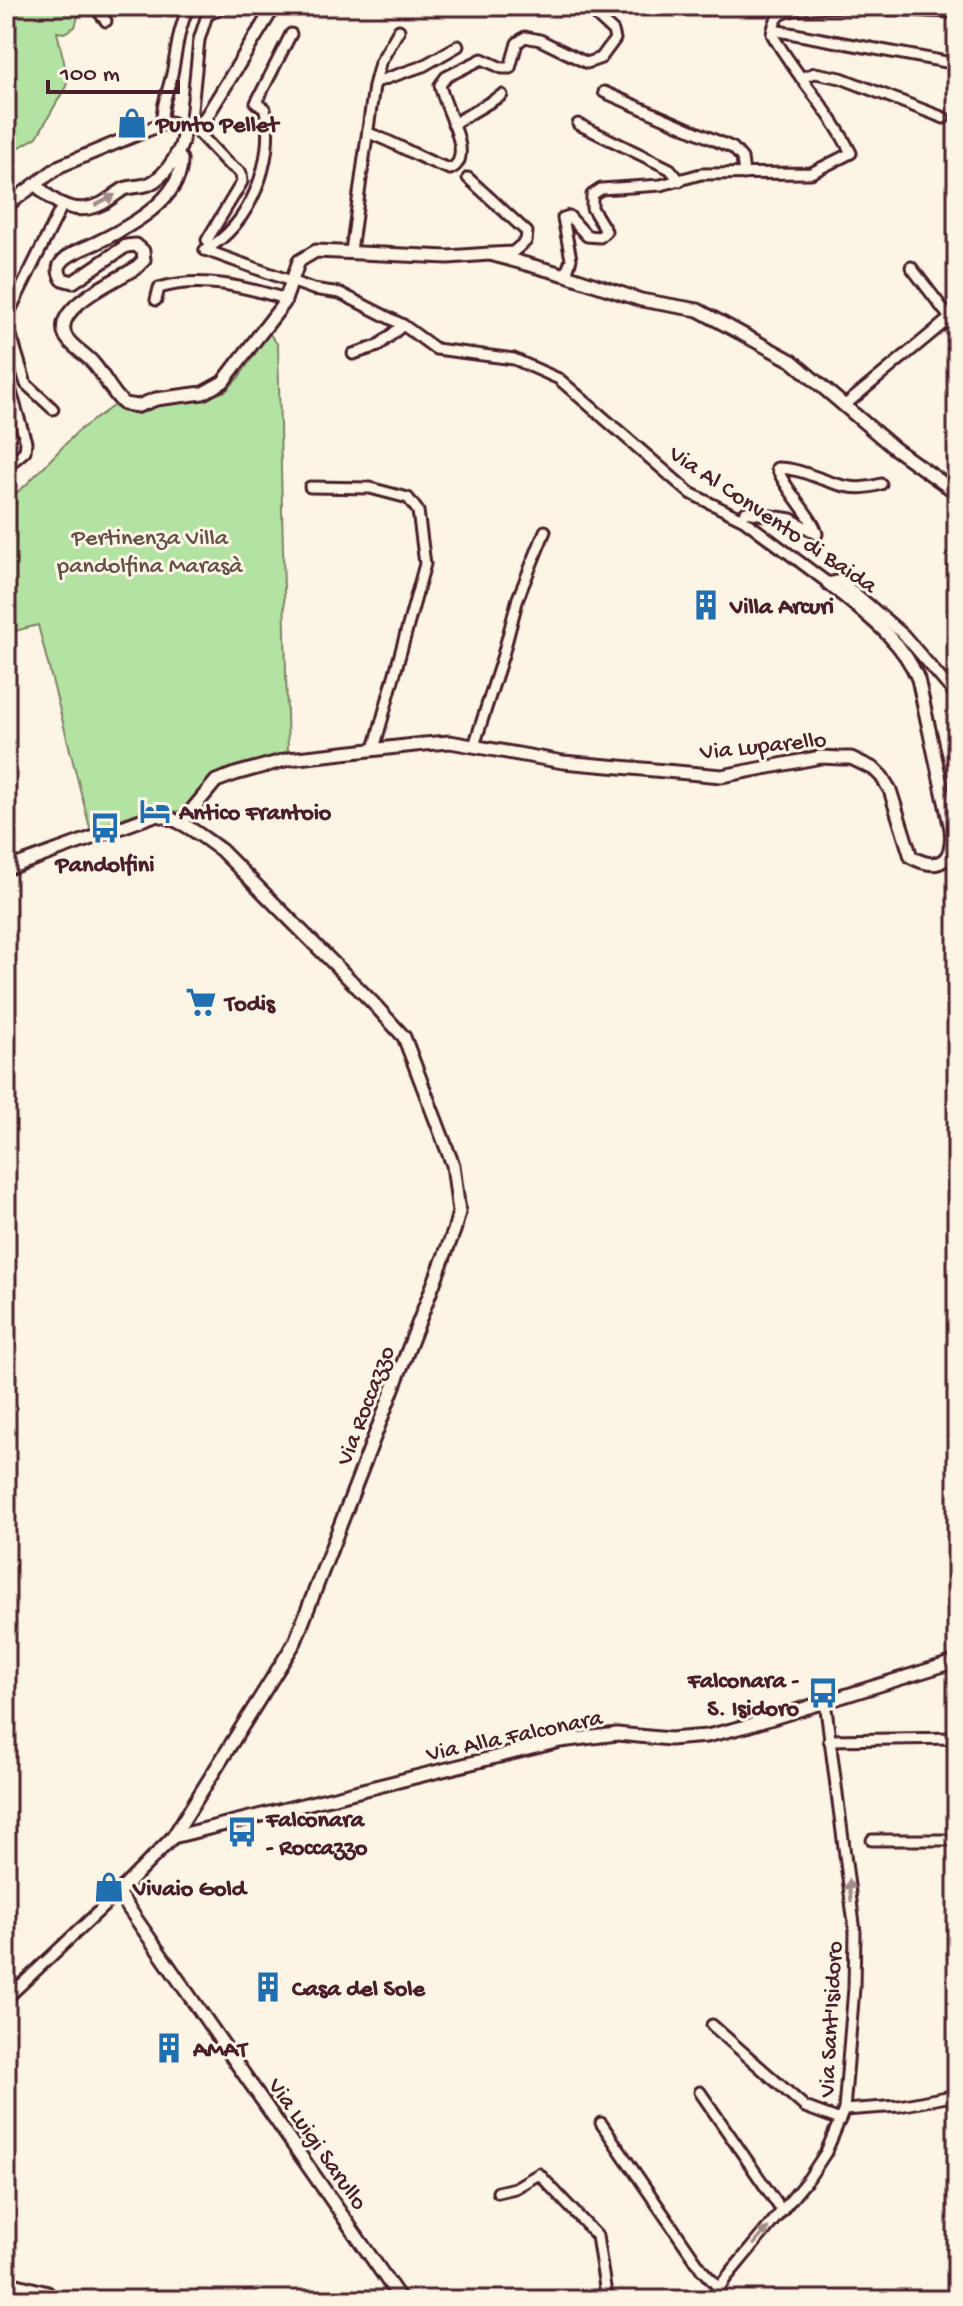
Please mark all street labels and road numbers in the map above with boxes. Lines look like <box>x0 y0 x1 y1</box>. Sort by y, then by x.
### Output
street label: Via Al Convento di Baida <box>662 440 882 602</box>
street label: Via Luparello <box>698 726 828 769</box>
street label: Via Roccazzo <box>331 1342 403 1471</box>
street label: Via Alla Falconara <box>423 1704 606 1770</box>
street label: Via Sant'Isidoro <box>814 1940 851 2099</box>
street label: Via Luigi Sarullo <box>259 2073 372 2217</box>

